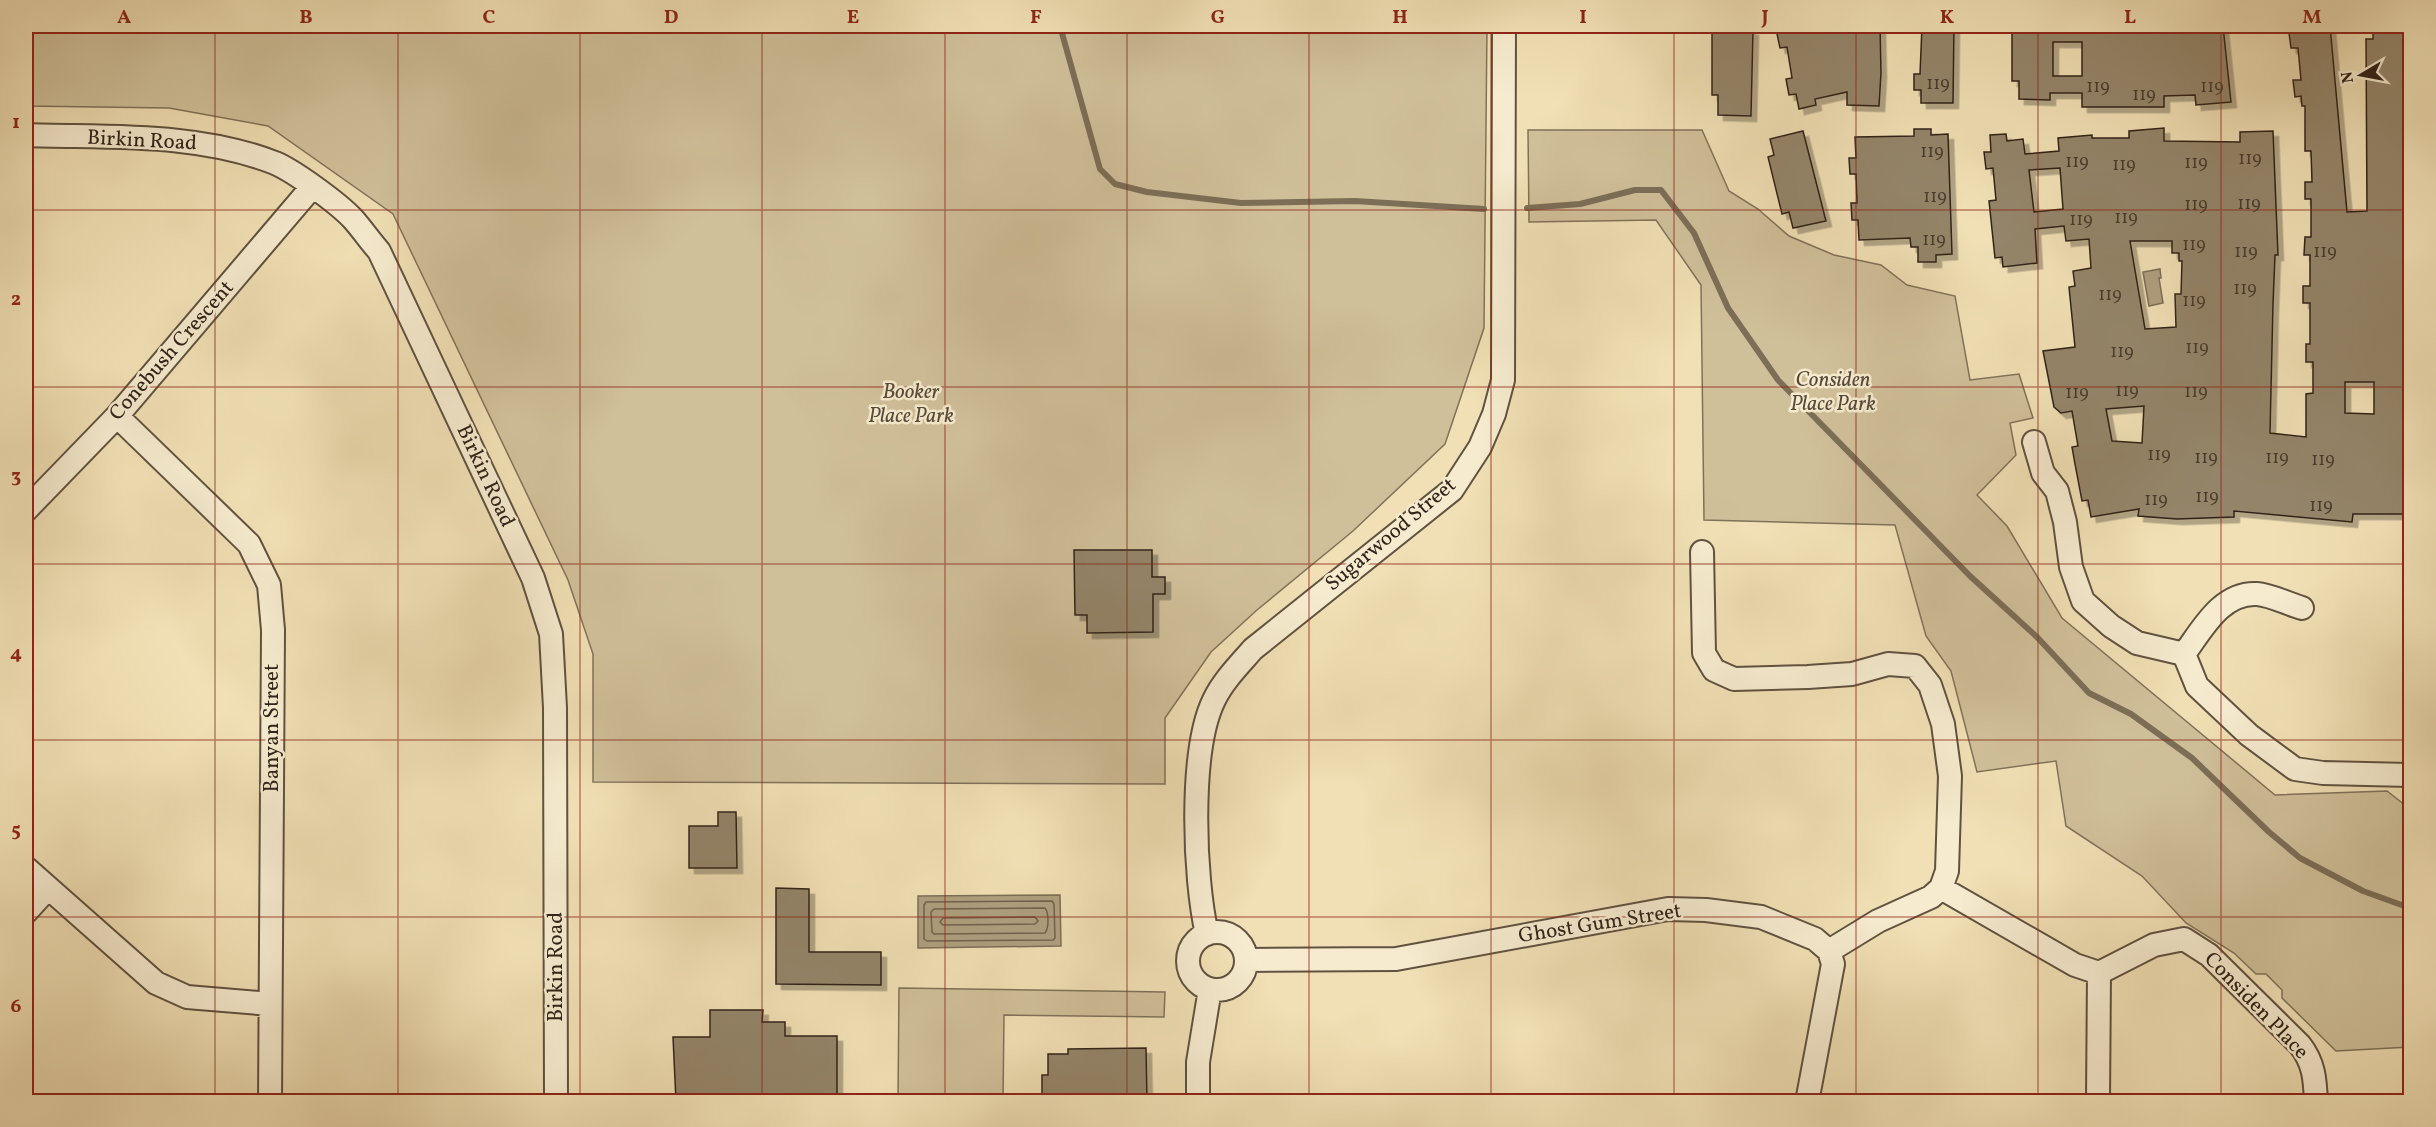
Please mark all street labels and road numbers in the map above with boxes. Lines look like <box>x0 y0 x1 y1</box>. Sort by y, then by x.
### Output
street label: Birkin Road <box>86 124 198 158</box>
street label: Conebush Crescent <box>103 275 241 427</box>
street label: Birkin Road <box>449 420 521 532</box>
street label: Sugarwood Street <box>1319 472 1463 598</box>
street label: Banyan Street <box>258 664 287 792</box>
street label: Ghost Gum Street <box>1516 897 1684 951</box>
street label: Birkin Road <box>542 912 571 1022</box>
street label: Considen Place <box>2197 946 2315 1066</box>

